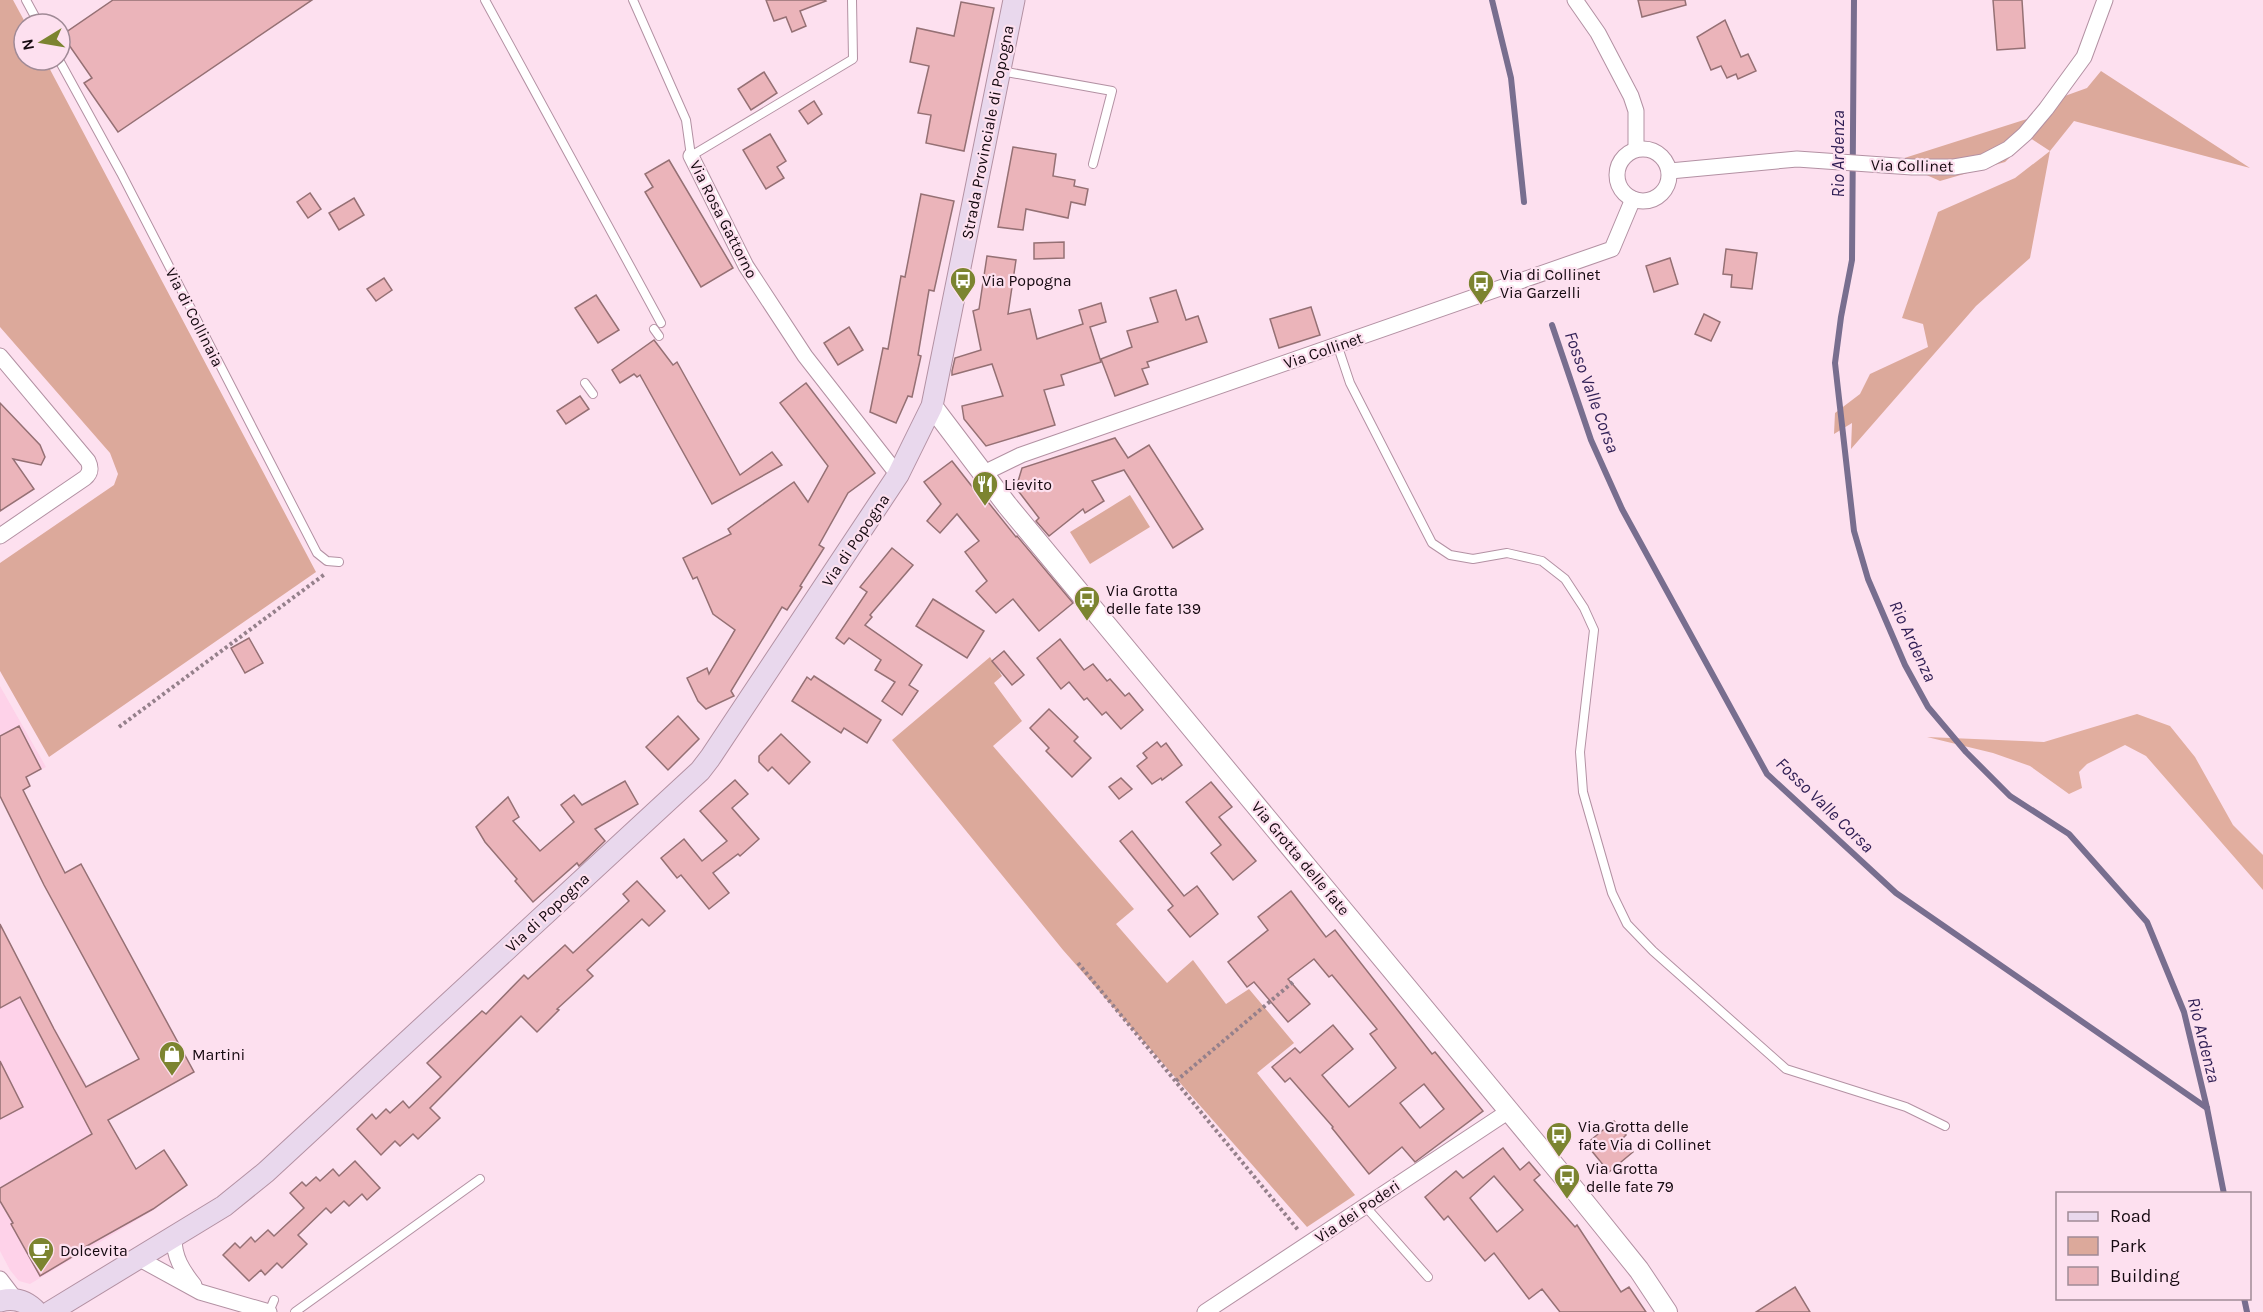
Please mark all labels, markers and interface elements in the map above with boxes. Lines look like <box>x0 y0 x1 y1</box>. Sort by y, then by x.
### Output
north arrow <box>12 12 72 72</box>
street label: Strada Provinciale di Popogna <box>957 23 1018 241</box>
text: N <box>17 37 38 52</box>
water label: Rio Ardenza <box>1827 110 1849 198</box>
street label: Via Collinet <box>1871 155 1953 176</box>
street label: Via Rosa Gattorno <box>686 157 762 281</box>
street label: Via di Collinaia <box>161 264 228 370</box>
bus stop icon: Via Popogna <box>948 265 978 303</box>
place label: Via di Collinet Via Garzelli <box>1500 265 1601 302</box>
bus stop icon: Via di Collinet Via Garzelli <box>1466 268 1496 306</box>
place label: Via Popogna <box>982 271 1072 290</box>
street label: Via Collinet <box>1281 328 1365 373</box>
water label: Fosso Valle Corsa <box>1560 328 1624 456</box>
restaurant icon: Lievito <box>970 469 1000 507</box>
place label: Lievito <box>1004 475 1052 494</box>
street label: Via di Popogna <box>817 490 893 590</box>
place label: Via Grotta delle fate 139 <box>1106 581 1201 618</box>
bus stop icon: Via Grotta delle fate 139 <box>1072 584 1102 622</box>
water label: Rio Ardenza <box>1885 597 1941 685</box>
water label: Fosso Valle Corsa <box>1771 753 1879 857</box>
street label: Via Grotta delle fate <box>1247 797 1354 919</box>
street label: Via di Popogna <box>502 869 593 956</box>
water label: Rio Ardenza <box>2183 995 2225 1085</box>
shop icon: Martini <box>157 1039 187 1077</box>
place label: Martini <box>192 1045 245 1064</box>
place label: Via Grotta delle fate Via di Collinet <box>1578 1117 1711 1154</box>
bus stop icon: Via Grotta delle fate Via di Collinet <box>1544 1120 1574 1158</box>
place label: Via Grotta delle fate 79 <box>1586 1159 1674 1196</box>
bus stop icon: Via Grotta delle fate 79 <box>1552 1162 1582 1200</box>
street label: Via dei Poderi <box>1311 1176 1403 1247</box>
legend <box>2056 1192 2251 1300</box>
text: Road <box>2110 1205 2151 1227</box>
cafe icon: Dolcevita <box>26 1235 56 1273</box>
text: Park <box>2110 1235 2147 1257</box>
place label: Dolcevita <box>60 1241 128 1260</box>
text: Building <box>2110 1265 2180 1287</box>

